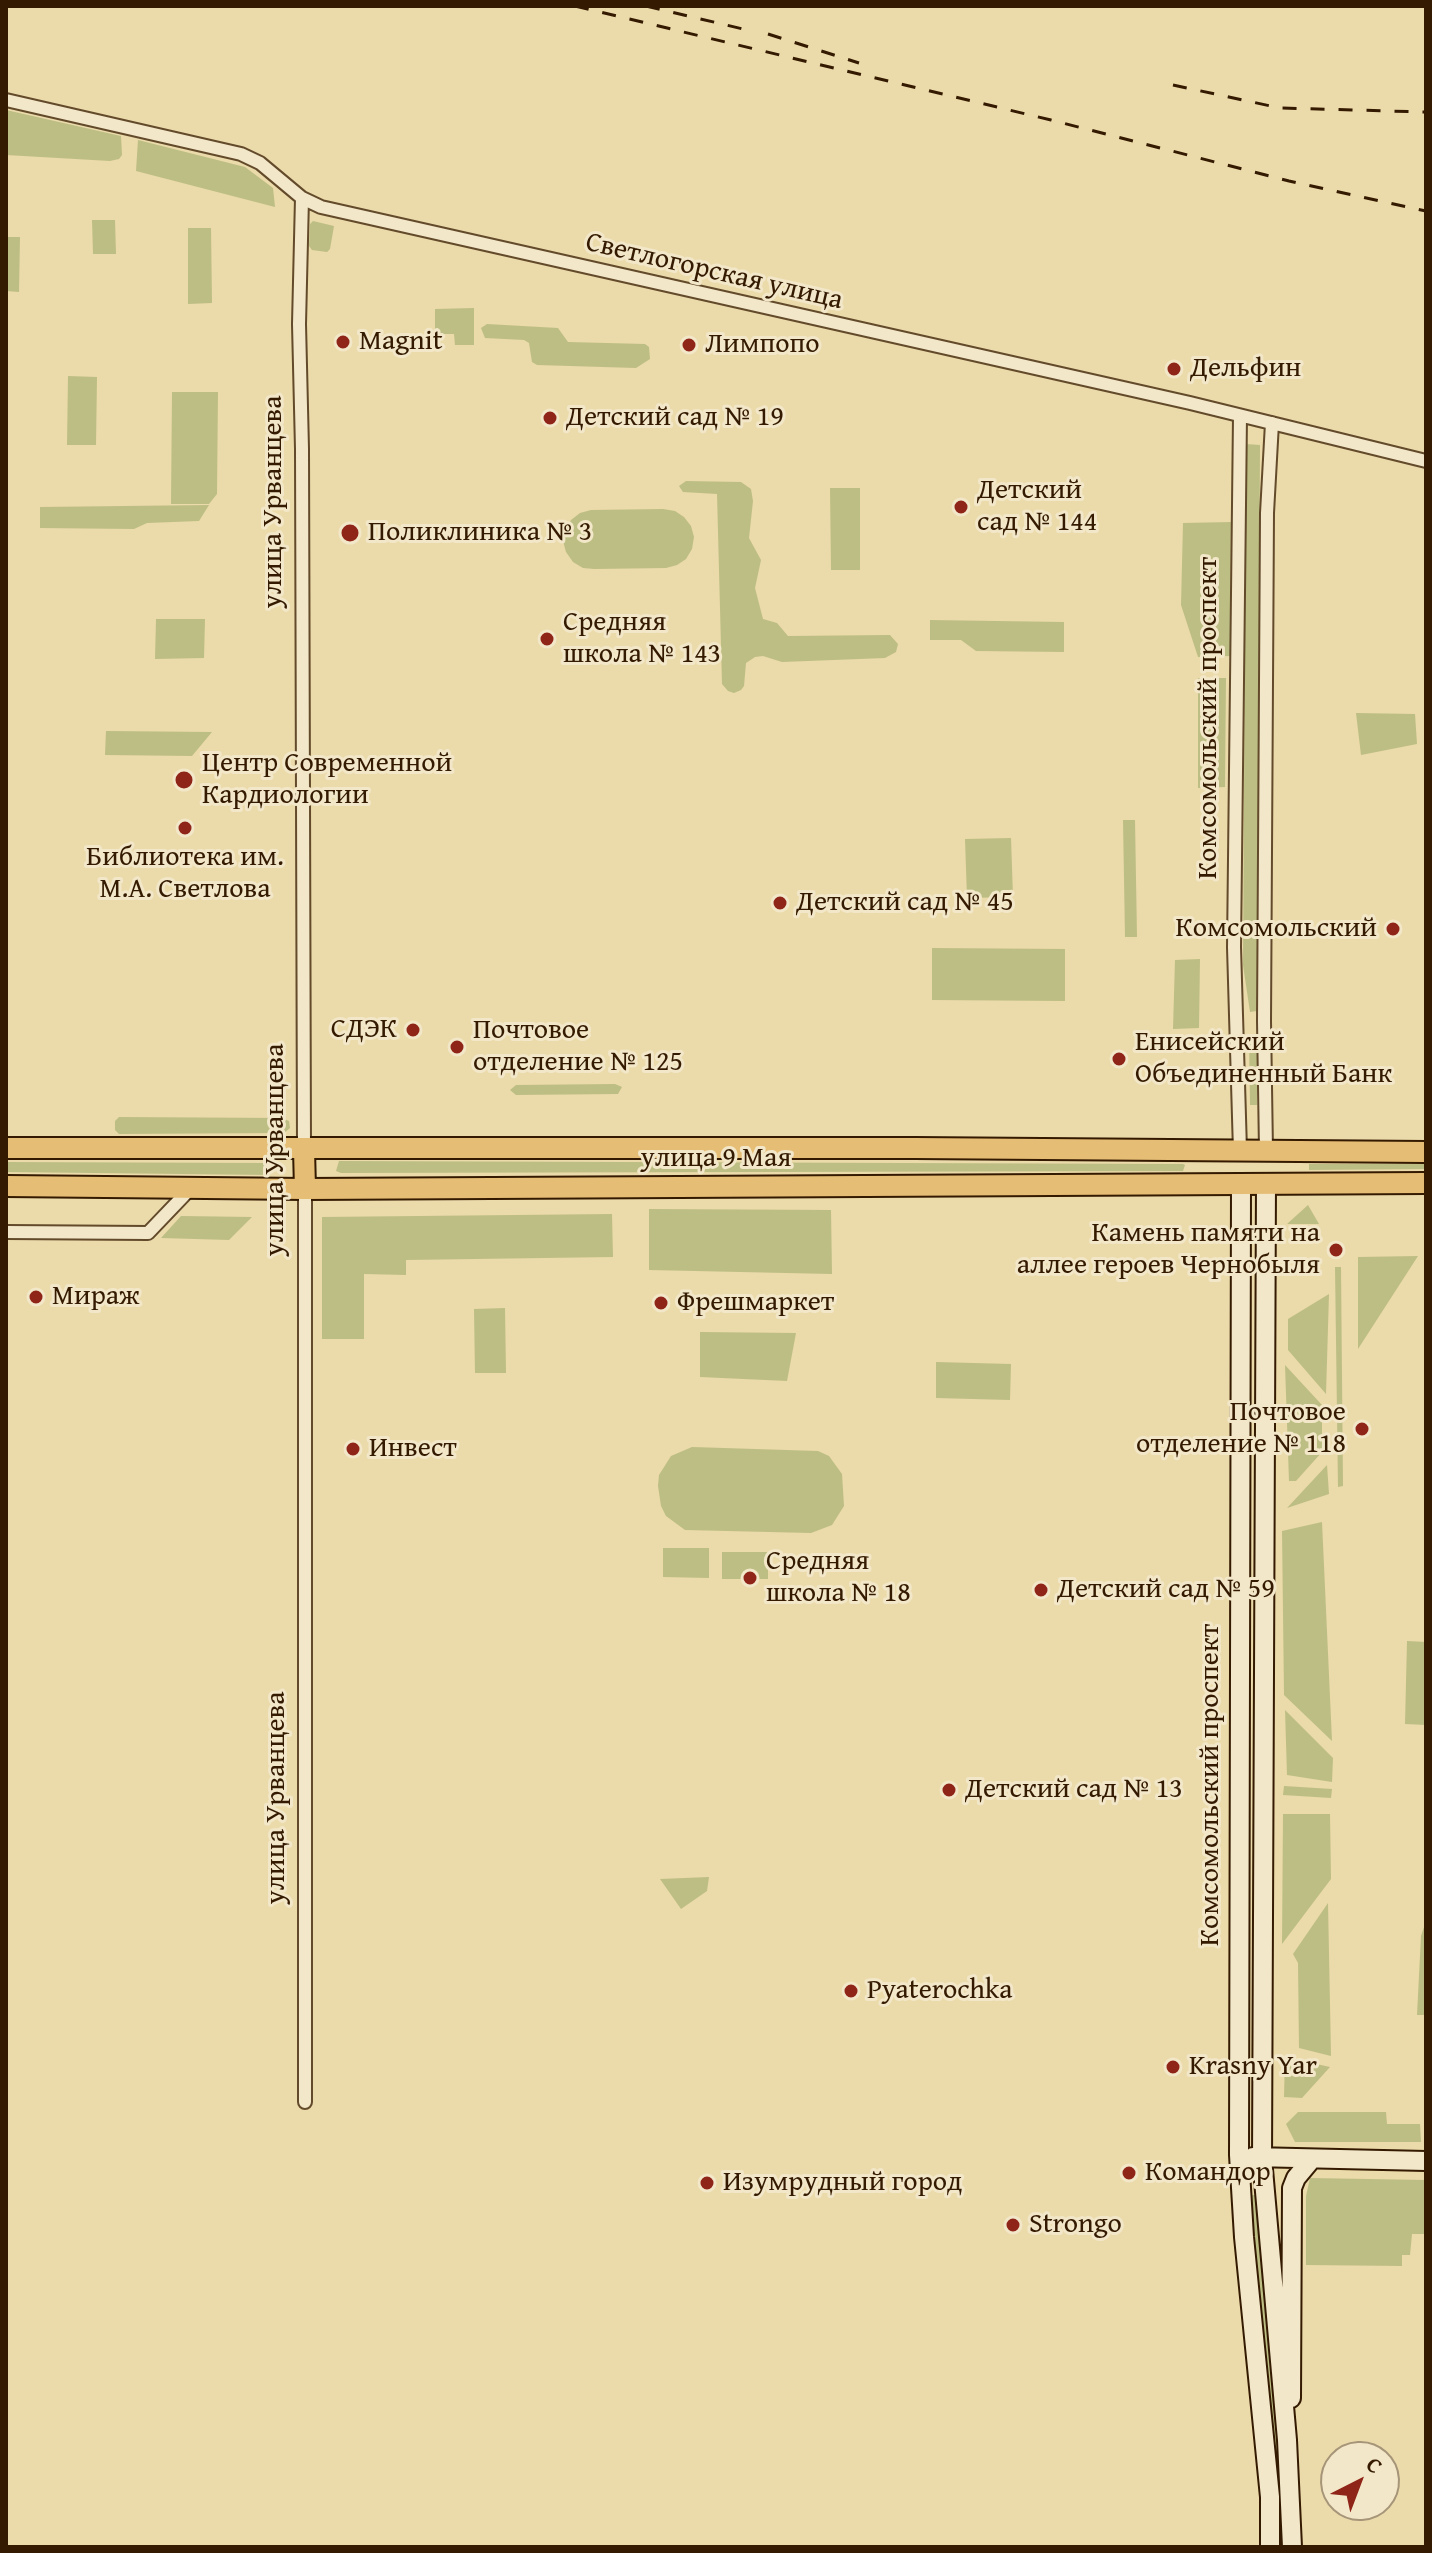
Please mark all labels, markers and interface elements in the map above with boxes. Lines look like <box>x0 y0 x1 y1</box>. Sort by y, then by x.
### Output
street label: Светлогорская улица <box>582 226 846 318</box>
place label: Magnit <box>359 325 443 359</box>
place label: Лимпопо <box>705 328 820 362</box>
marker: Magnit <box>334 333 352 351</box>
marker: Лимпопо <box>680 336 698 354</box>
place label: Дельфин <box>1190 352 1301 386</box>
marker: Дельфин <box>1165 360 1183 378</box>
street label: улица Урванцева <box>257 395 291 609</box>
place label: Детский сад № 19 <box>566 401 784 435</box>
marker: Детский сад № 19 <box>541 409 559 427</box>
place label: Детский сад № 144 <box>977 474 1097 540</box>
marker: Детский сад № 144 <box>952 498 970 516</box>
place label: Поликлиника № 3 <box>368 516 592 550</box>
marker: Поликлиника № 3 <box>339 522 361 544</box>
street label: Комсомольский проспект <box>1192 557 1226 879</box>
place label: Средняя школа № 143 <box>563 606 721 672</box>
marker: Средняя школа № 143 <box>538 630 556 648</box>
place label: Центр Современной Кардиологии <box>202 747 452 813</box>
marker: Центр Современной Кардиологии <box>173 769 195 791</box>
marker: Библиотека им. М.А. Светлова <box>176 819 194 837</box>
place label: Библиотека им. М.А. Светлова <box>86 841 284 907</box>
place label: Детский сад № 45 <box>796 886 1014 920</box>
marker: Детский сад № 45 <box>771 894 789 912</box>
place label: Комсомольский <box>1176 912 1377 946</box>
marker: Комсомольский <box>1384 920 1402 938</box>
place label: СДЭК <box>331 1013 397 1047</box>
place label: Почтовое отделение № 125 <box>473 1014 683 1080</box>
marker: СДЭК <box>404 1021 422 1039</box>
place label: Енисейский Объединенный Банк <box>1135 1026 1392 1092</box>
marker: Почтовое отделение № 125 <box>448 1038 466 1056</box>
street label: улица Урванцева <box>259 1043 293 1257</box>
marker: Енисейский Объединенный Банк <box>1110 1050 1128 1068</box>
street label: улица 9 Мая <box>641 1142 791 1176</box>
place label: Камень памяти на аллее героев Чернобыля <box>1017 1217 1320 1283</box>
marker: Камень памяти на аллее героев Чернобыля <box>1327 1241 1345 1259</box>
place label: Мираж <box>52 1280 140 1314</box>
place label: Фрешмаркет <box>677 1286 834 1320</box>
marker: Мираж <box>27 1288 45 1306</box>
marker: Фрешмаркет <box>652 1294 670 1312</box>
place label: Почтовое отделение № 118 <box>1136 1396 1346 1462</box>
marker: Почтовое отделение № 118 <box>1353 1420 1371 1438</box>
place label: Инвест <box>369 1432 457 1466</box>
marker: Инвест <box>344 1440 362 1458</box>
place label: Средняя школа № 18 <box>766 1545 911 1611</box>
marker: Средняя школа № 18 <box>741 1569 759 1587</box>
place label: Детский сад № 59 <box>1057 1573 1275 1607</box>
marker: Детский сад № 59 <box>1032 1581 1050 1599</box>
street label: Комсомольский проспект <box>1194 1624 1228 1946</box>
street label: улица Урванцева <box>260 1691 294 1905</box>
place label: Детский сад № 13 <box>965 1773 1183 1807</box>
marker: Детский сад № 13 <box>940 1781 958 1799</box>
place label: Pyaterochka <box>867 1974 1012 2008</box>
marker: Pyaterochka <box>842 1982 860 2000</box>
place label: Krasny Yar <box>1189 2050 1317 2084</box>
marker: Krasny Yar <box>1164 2058 1182 2076</box>
place label: Командор <box>1145 2156 1271 2190</box>
marker: Командор <box>1120 2164 1138 2182</box>
place label: Изумрудный город <box>723 2166 962 2200</box>
marker: Изумрудный город <box>698 2174 716 2192</box>
place label: Strongo <box>1029 2208 1122 2242</box>
marker: Strongo <box>1004 2216 1022 2234</box>
north arrow <box>1320 2441 1400 2521</box>
text: С <box>1359 2449 1390 2481</box>

